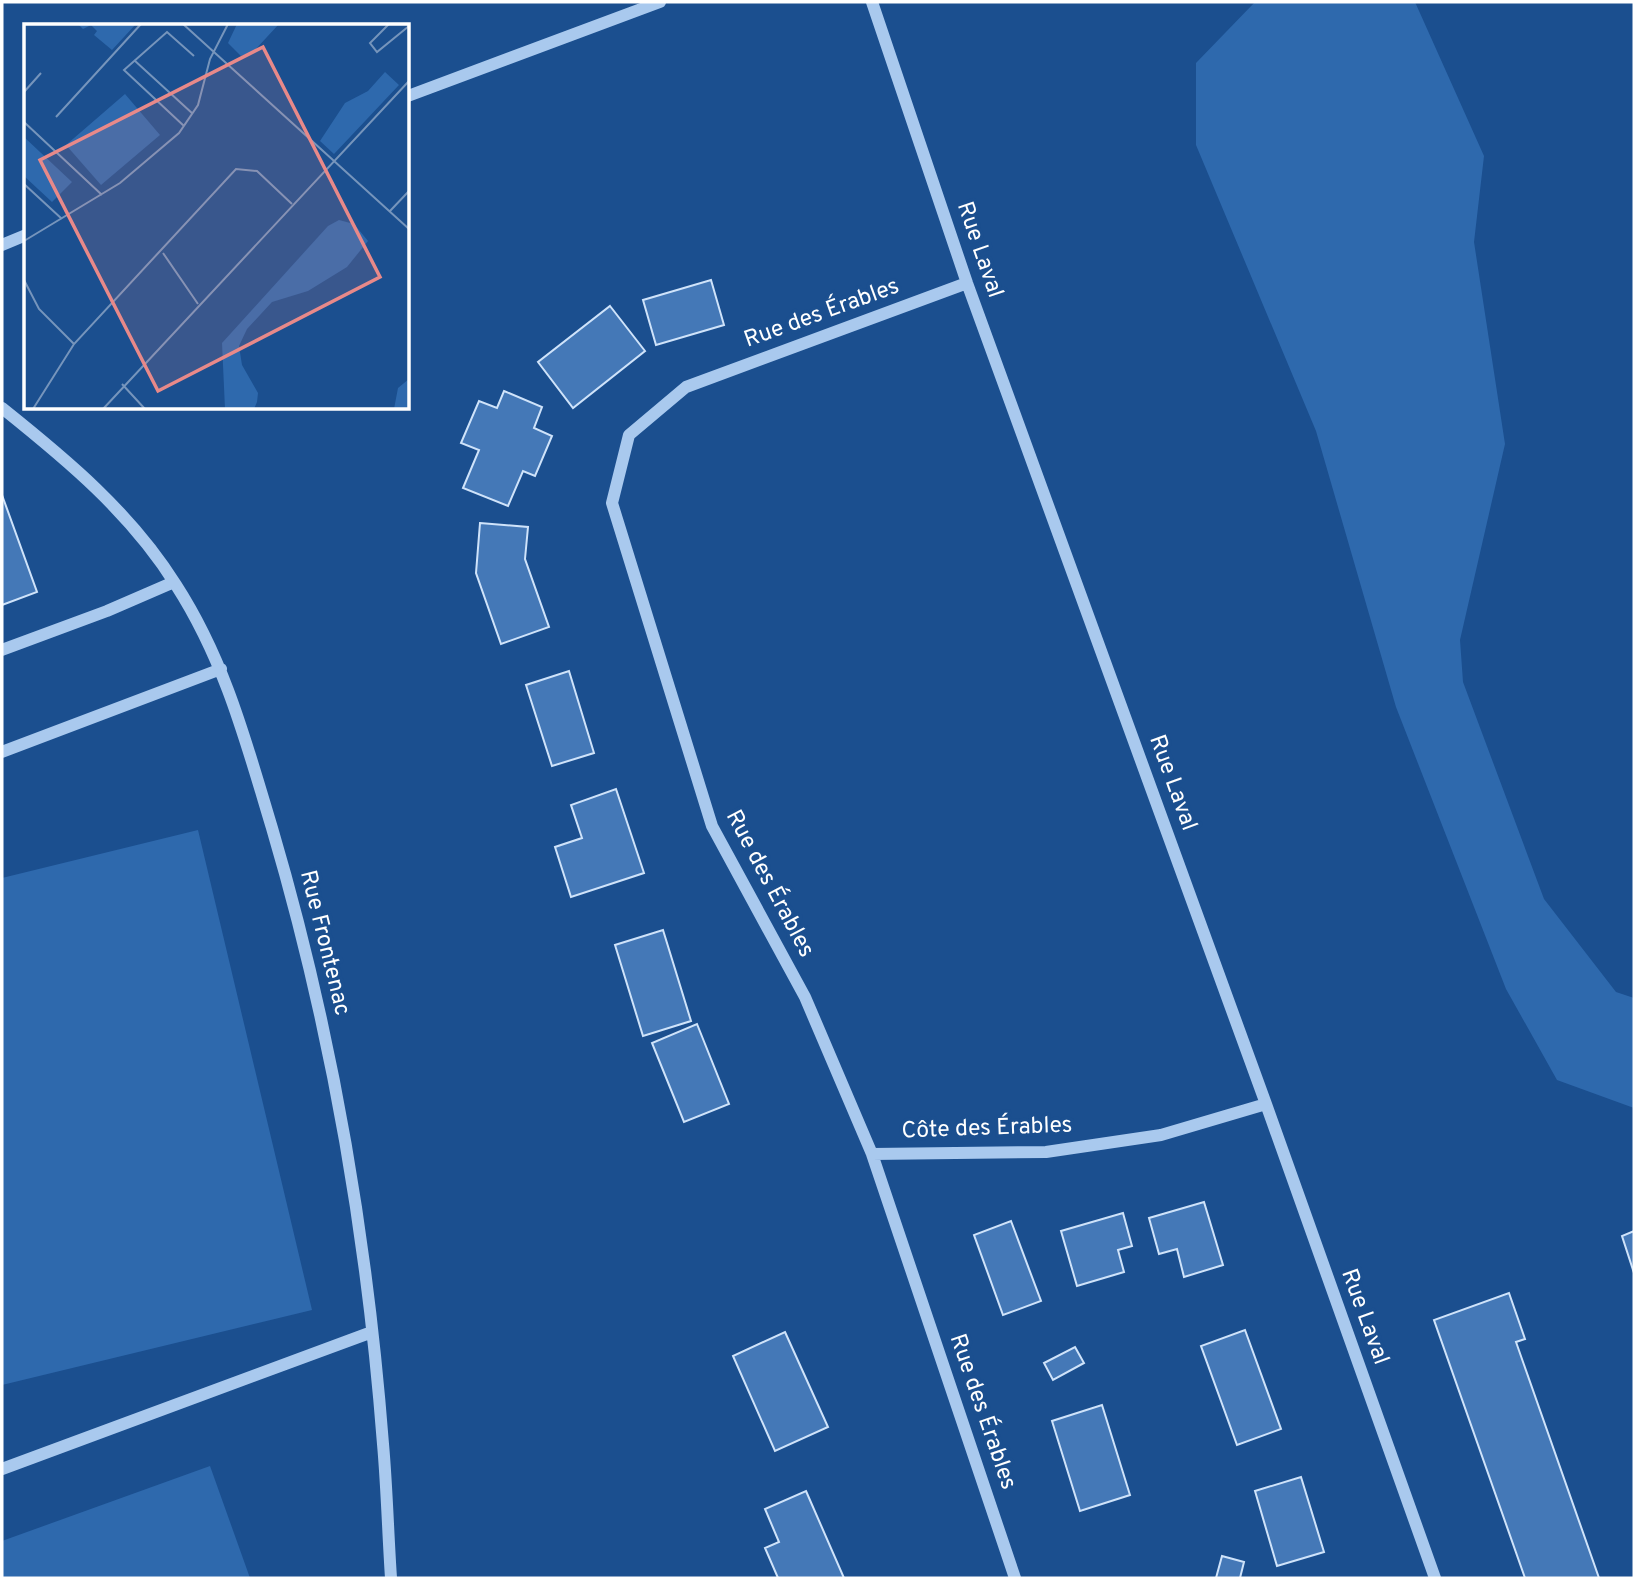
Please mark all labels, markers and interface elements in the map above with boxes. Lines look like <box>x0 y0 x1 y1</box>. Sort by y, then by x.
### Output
inset map <box>24 24 410 410</box>
street label: Rue Laval <box>949 198 1009 302</box>
street label: Rue des Érables <box>740 272 904 355</box>
street label: Rue Laval <box>1141 731 1203 835</box>
street label: Rue des Érables <box>718 805 821 963</box>
street label: Rue Frontenac <box>292 867 356 1019</box>
street label: Côte des Érables <box>901 1111 1073 1146</box>
street label: Rue Laval <box>1333 1265 1395 1369</box>
street label: Rue des Érables <box>942 1330 1023 1494</box>

